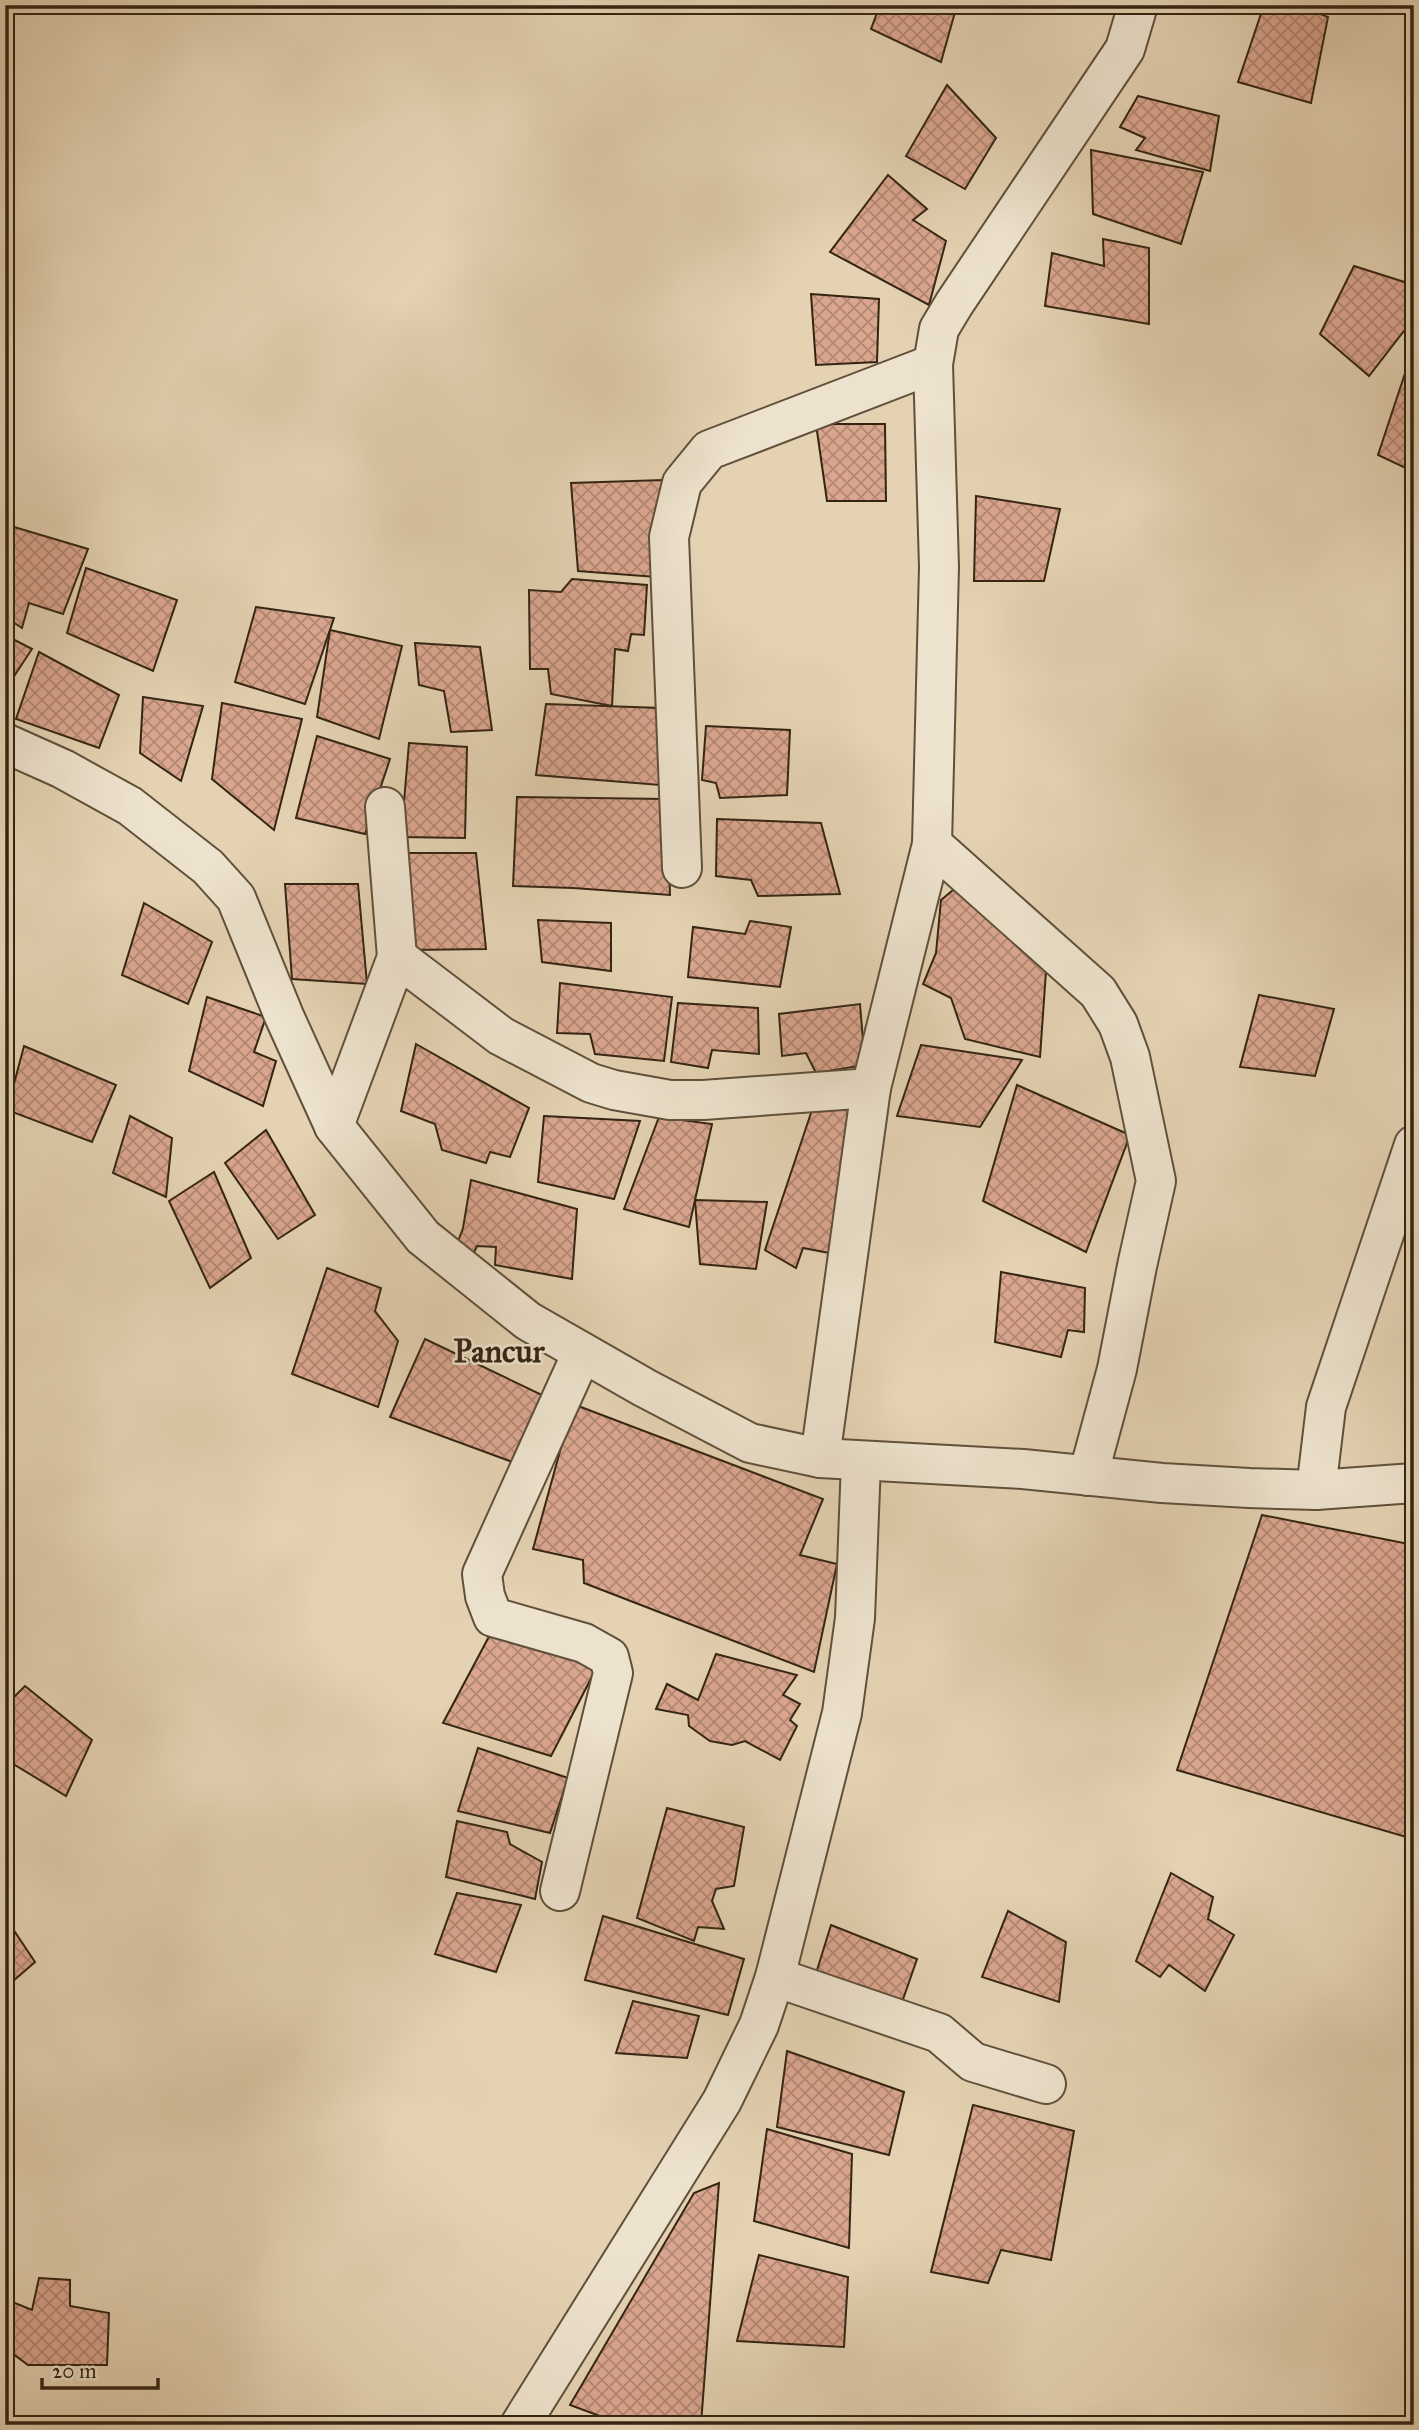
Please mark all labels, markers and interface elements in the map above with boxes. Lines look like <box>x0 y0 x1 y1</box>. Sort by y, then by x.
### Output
district label: Pancur <box>453 1332 546 1371</box>
scale bar <box>42 2346 158 2390</box>
text: 20 m <box>52 2358 97 2384</box>

